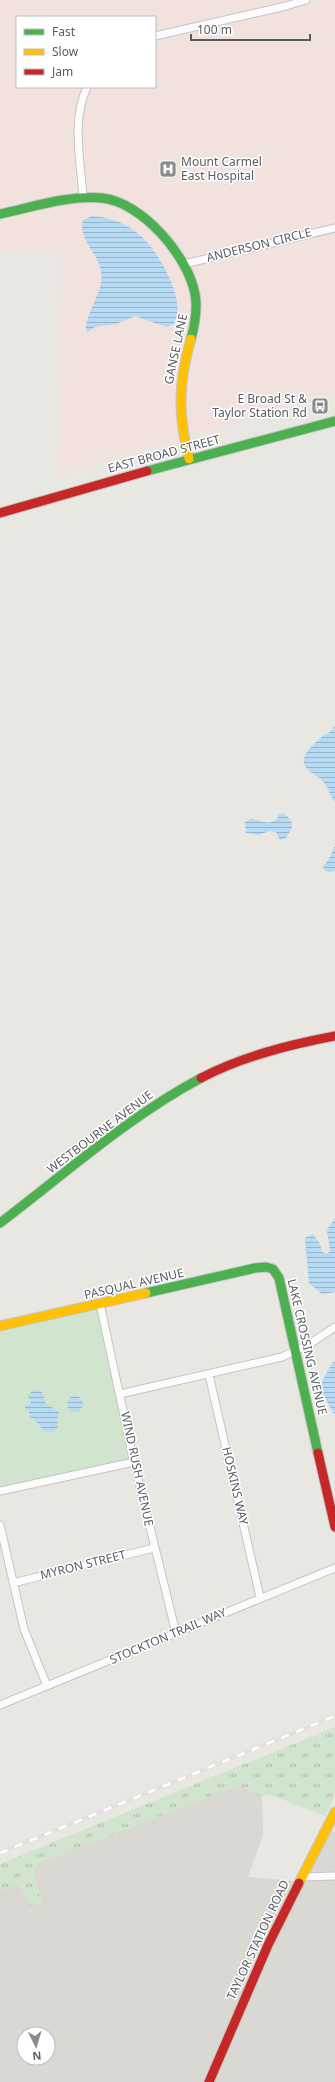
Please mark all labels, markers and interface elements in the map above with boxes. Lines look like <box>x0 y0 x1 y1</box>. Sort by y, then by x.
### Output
legend <box>16 16 156 88</box>
scale bar <box>191 16 310 42</box>
text: 100 m <box>197 21 232 38</box>
text: Fast <box>52 23 76 40</box>
text: Slow <box>52 43 79 60</box>
text: Jam <box>51 63 73 80</box>
place label: Mount Carmel East Hospital <box>181 153 262 184</box>
hospital icon: Mount Carmel East Hospital <box>158 159 178 179</box>
street label: ANDERSON CIRCLE <box>205 223 313 266</box>
street label: GANSE LANE <box>160 312 191 386</box>
place label: E Broad St & Taylor Station Rd <box>212 390 307 421</box>
bus stop icon: E Broad St & Taylor Station Rd <box>310 396 330 416</box>
street label: EAST BROAD STREET <box>106 430 222 477</box>
street label: WESTBOURNE AVENUE <box>43 1086 156 1177</box>
street label: PASQUAL AVENUE <box>82 1264 185 1303</box>
street label: LAKE CROSSING AVENUE <box>284 1277 331 1417</box>
street label: WIND RUSH AVENUE <box>117 1410 158 1528</box>
street label: HOSKINS WAY <box>218 1445 253 1527</box>
street label: MYRON STREET <box>38 1546 128 1583</box>
street label: STOCKTON TRAIL WAY <box>107 1603 229 1668</box>
street label: TAYLOR STATION ROAD <box>222 1877 293 2002</box>
north arrow <box>16 2026 56 2066</box>
text: N <box>32 2049 42 2064</box>

